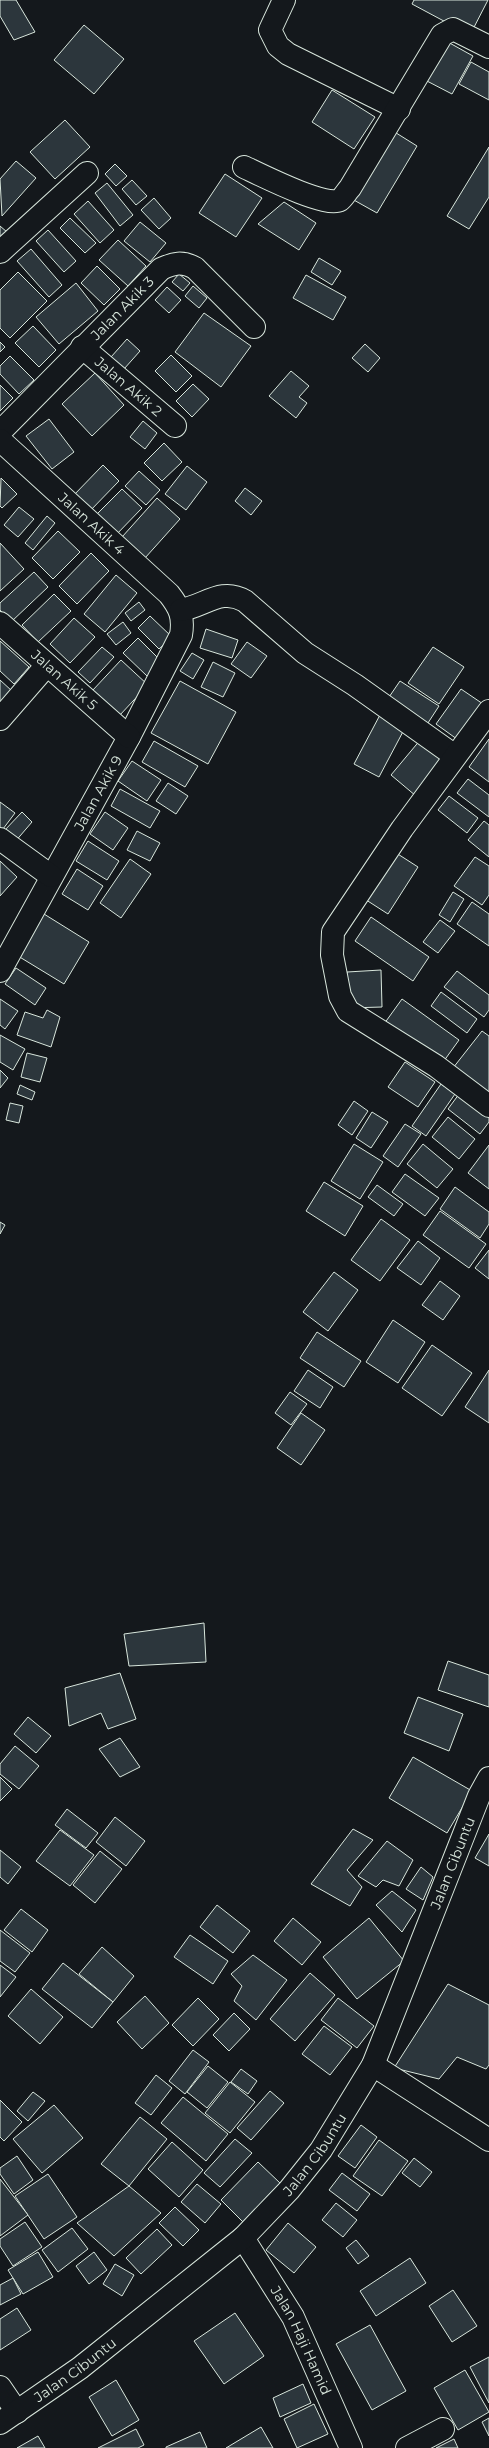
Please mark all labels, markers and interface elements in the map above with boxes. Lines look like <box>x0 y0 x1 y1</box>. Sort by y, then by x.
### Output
street label: Jalan Akik 3 <box>86 272 158 345</box>
street label: Jalan Akik 2 <box>90 352 166 420</box>
street label: Jalan Akik 4 <box>54 488 129 559</box>
street label: Jalan Akik 5 <box>27 645 101 714</box>
street label: Jalan Akik 9 <box>69 752 126 835</box>
street label: Jalan Cibuntu <box>426 1814 479 1913</box>
street label: Jalan Cibuntu <box>278 2110 350 2200</box>
street label: Jalan Haji Hamid <box>266 2282 335 2398</box>
street label: Jalan Cibuntu <box>30 2334 120 2407</box>

